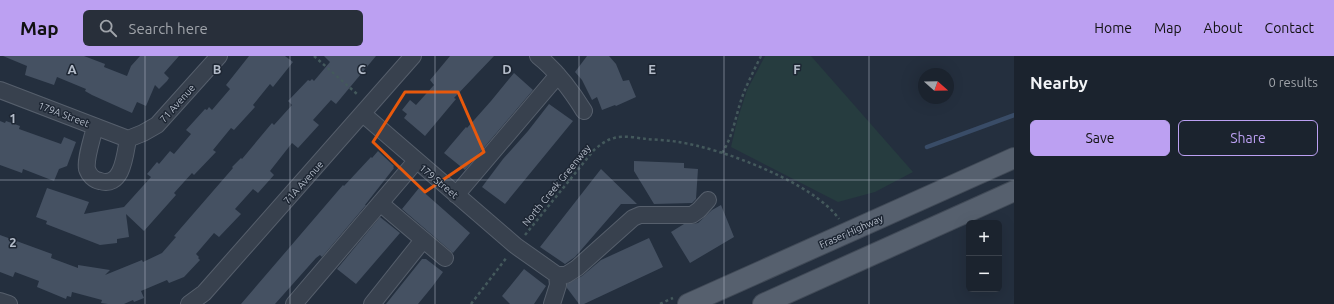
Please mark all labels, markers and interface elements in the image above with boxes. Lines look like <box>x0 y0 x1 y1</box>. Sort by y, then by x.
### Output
search box <box>83 10 363 46</box>
text: Map <box>20 17 59 39</box>
icon: search <box>97 17 119 39</box>
text: Search here <box>129 20 208 37</box>
text: Home <box>1094 20 1132 36</box>
text: Map <box>1154 20 1182 36</box>
text: About <box>1204 20 1243 36</box>
text: Contact <box>1265 20 1314 36</box>
text: A <box>67 62 77 76</box>
text: B <box>213 62 222 76</box>
text: C <box>358 62 367 76</box>
text: D <box>502 62 512 76</box>
text: E <box>648 62 656 76</box>
text: F <box>793 62 801 76</box>
north arrow <box>918 68 954 104</box>
text: Nearby <box>1030 73 1088 92</box>
text: 0 results <box>1268 75 1318 89</box>
street label: 71 Avenue <box>157 82 197 125</box>
street label: 179A Street <box>37 100 91 129</box>
text: 1 <box>9 111 17 125</box>
button: Save <box>1030 120 1170 156</box>
button: Share <box>1178 120 1318 156</box>
street label: North Creek Greenway <box>520 142 593 228</box>
street label: 71A Avenue <box>281 159 325 206</box>
street label: 179 Street <box>417 162 460 201</box>
street label: Fraser Highway <box>818 212 885 250</box>
map controls <box>966 220 1002 292</box>
button: + <box>966 220 1002 256</box>
text: 2 <box>9 235 17 249</box>
button: − <box>966 256 1002 292</box>

